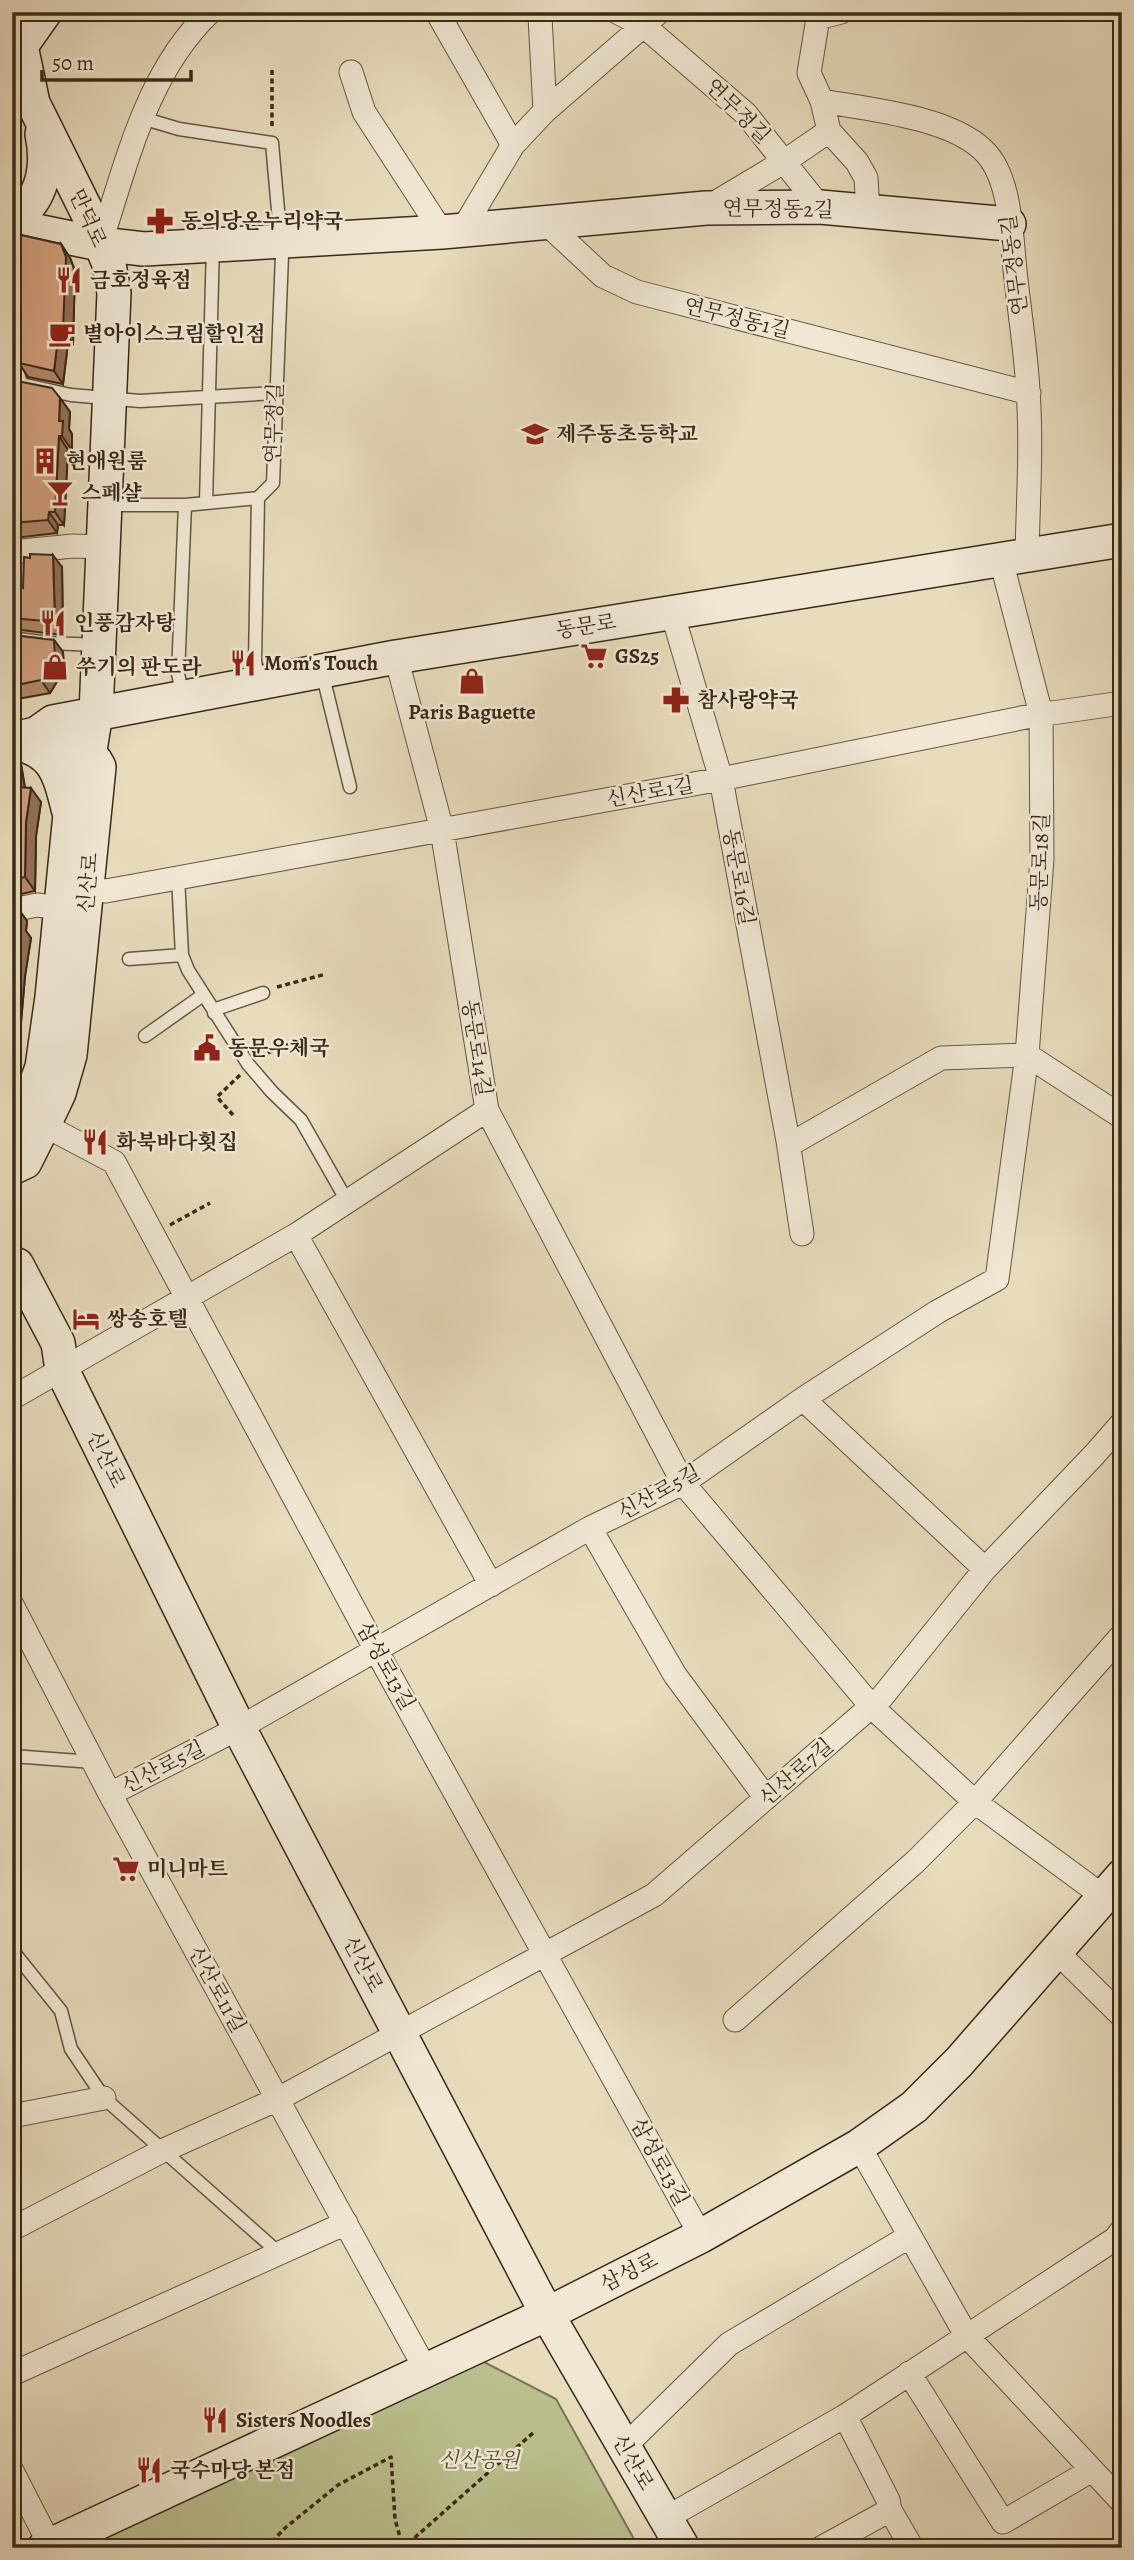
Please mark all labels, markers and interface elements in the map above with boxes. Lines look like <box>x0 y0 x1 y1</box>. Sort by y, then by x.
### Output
scale bar <box>42 38 191 82</box>
text: 50 m <box>52 49 94 77</box>
street label: 연무정길 <box>699 72 777 150</box>
street label: 만덕로 <box>63 185 113 251</box>
street label: 연무정동2길 <box>722 194 834 224</box>
pharmacy icon: 동의당온누리약국 <box>145 206 175 236</box>
place label: 동의당온누리약국 <box>181 207 343 235</box>
street label: 연무정동길 <box>994 213 1034 317</box>
restaurant icon: 금호정육점 <box>54 265 84 295</box>
place label: 금호정육점 <box>90 266 191 294</box>
street label: 연무정동1길 <box>681 291 793 345</box>
cafe icon: 별아이스크림할인점 <box>47 319 77 349</box>
place label: 별아이스크림할인점 <box>83 320 266 348</box>
street label: 연무정길 <box>259 382 289 464</box>
school or university icon: 제주동초등학교 <box>520 419 550 449</box>
place label: 제주동초등학교 <box>556 420 698 448</box>
building icon: 현애원룸 <box>30 446 60 476</box>
place label: 현애원룸 <box>66 447 147 475</box>
bar icon: 스페샬 <box>45 478 75 508</box>
place label: 스페샬 <box>81 479 143 507</box>
street label: 동문로 <box>554 607 618 645</box>
restaurant icon: 인풍감자탕 <box>38 608 68 638</box>
place label: 인풍감자탕 <box>74 609 176 637</box>
supermarket icon: GS25 <box>579 641 609 671</box>
place label: GS25 <box>615 642 659 670</box>
restaurant icon: Mom's Touch <box>228 648 258 678</box>
place label: Mom's Touch <box>264 649 378 677</box>
shop icon: 쑤기의 판도라 <box>40 652 70 682</box>
place label: 쑤기의 판도라 <box>76 653 202 681</box>
shop icon: Paris Baguette <box>457 666 487 696</box>
pharmacy icon: 참사랑약국 <box>661 685 691 715</box>
place label: 참사랑약국 <box>697 686 798 714</box>
place label: Paris Baguette <box>408 698 536 726</box>
street label: 신산로1길 <box>604 771 696 813</box>
street label: 동문로18길 <box>1024 812 1056 912</box>
street label: 동문로16길 <box>717 826 761 928</box>
street label: 신산로 <box>71 851 105 915</box>
street label: 동문로14길 <box>456 997 498 1099</box>
public building icon: 동문우체국 <box>192 1033 222 1063</box>
place label: 동문우체국 <box>228 1034 329 1062</box>
restaurant icon: 화북바다횟집 <box>80 1127 110 1157</box>
place label: 화북바다횟집 <box>116 1128 238 1156</box>
hotel icon: 쌍송호텔 <box>71 1304 101 1334</box>
place label: 쌍송호텔 <box>107 1305 188 1333</box>
street label: 신산로 <box>80 1426 132 1492</box>
street label: 신산로5길 <box>613 1458 705 1526</box>
street label: 삼성로13길 <box>350 1617 422 1715</box>
street label: 신산로7길 <box>753 1732 839 1812</box>
street label: 신산로5길 <box>116 1734 210 1800</box>
supermarket icon: 미니마트 <box>111 1854 141 1884</box>
place label: 미니마트 <box>147 1855 228 1883</box>
street label: 신산로 <box>336 1931 390 1997</box>
street label: 신산로11길 <box>182 1940 252 2038</box>
street label: 삼성로13길 <box>624 2113 696 2211</box>
street label: 삼성로 <box>596 2246 662 2298</box>
restaurant icon: Sisters Noodles <box>200 2405 230 2435</box>
place label: Sisters Noodles <box>236 2406 371 2434</box>
street label: 신산로 <box>606 2429 660 2495</box>
park label: 신산공원 <box>438 2446 521 2474</box>
restaurant icon: 국수마당 본점 <box>134 2455 164 2485</box>
place label: 국수마당 본점 <box>170 2456 295 2484</box>

